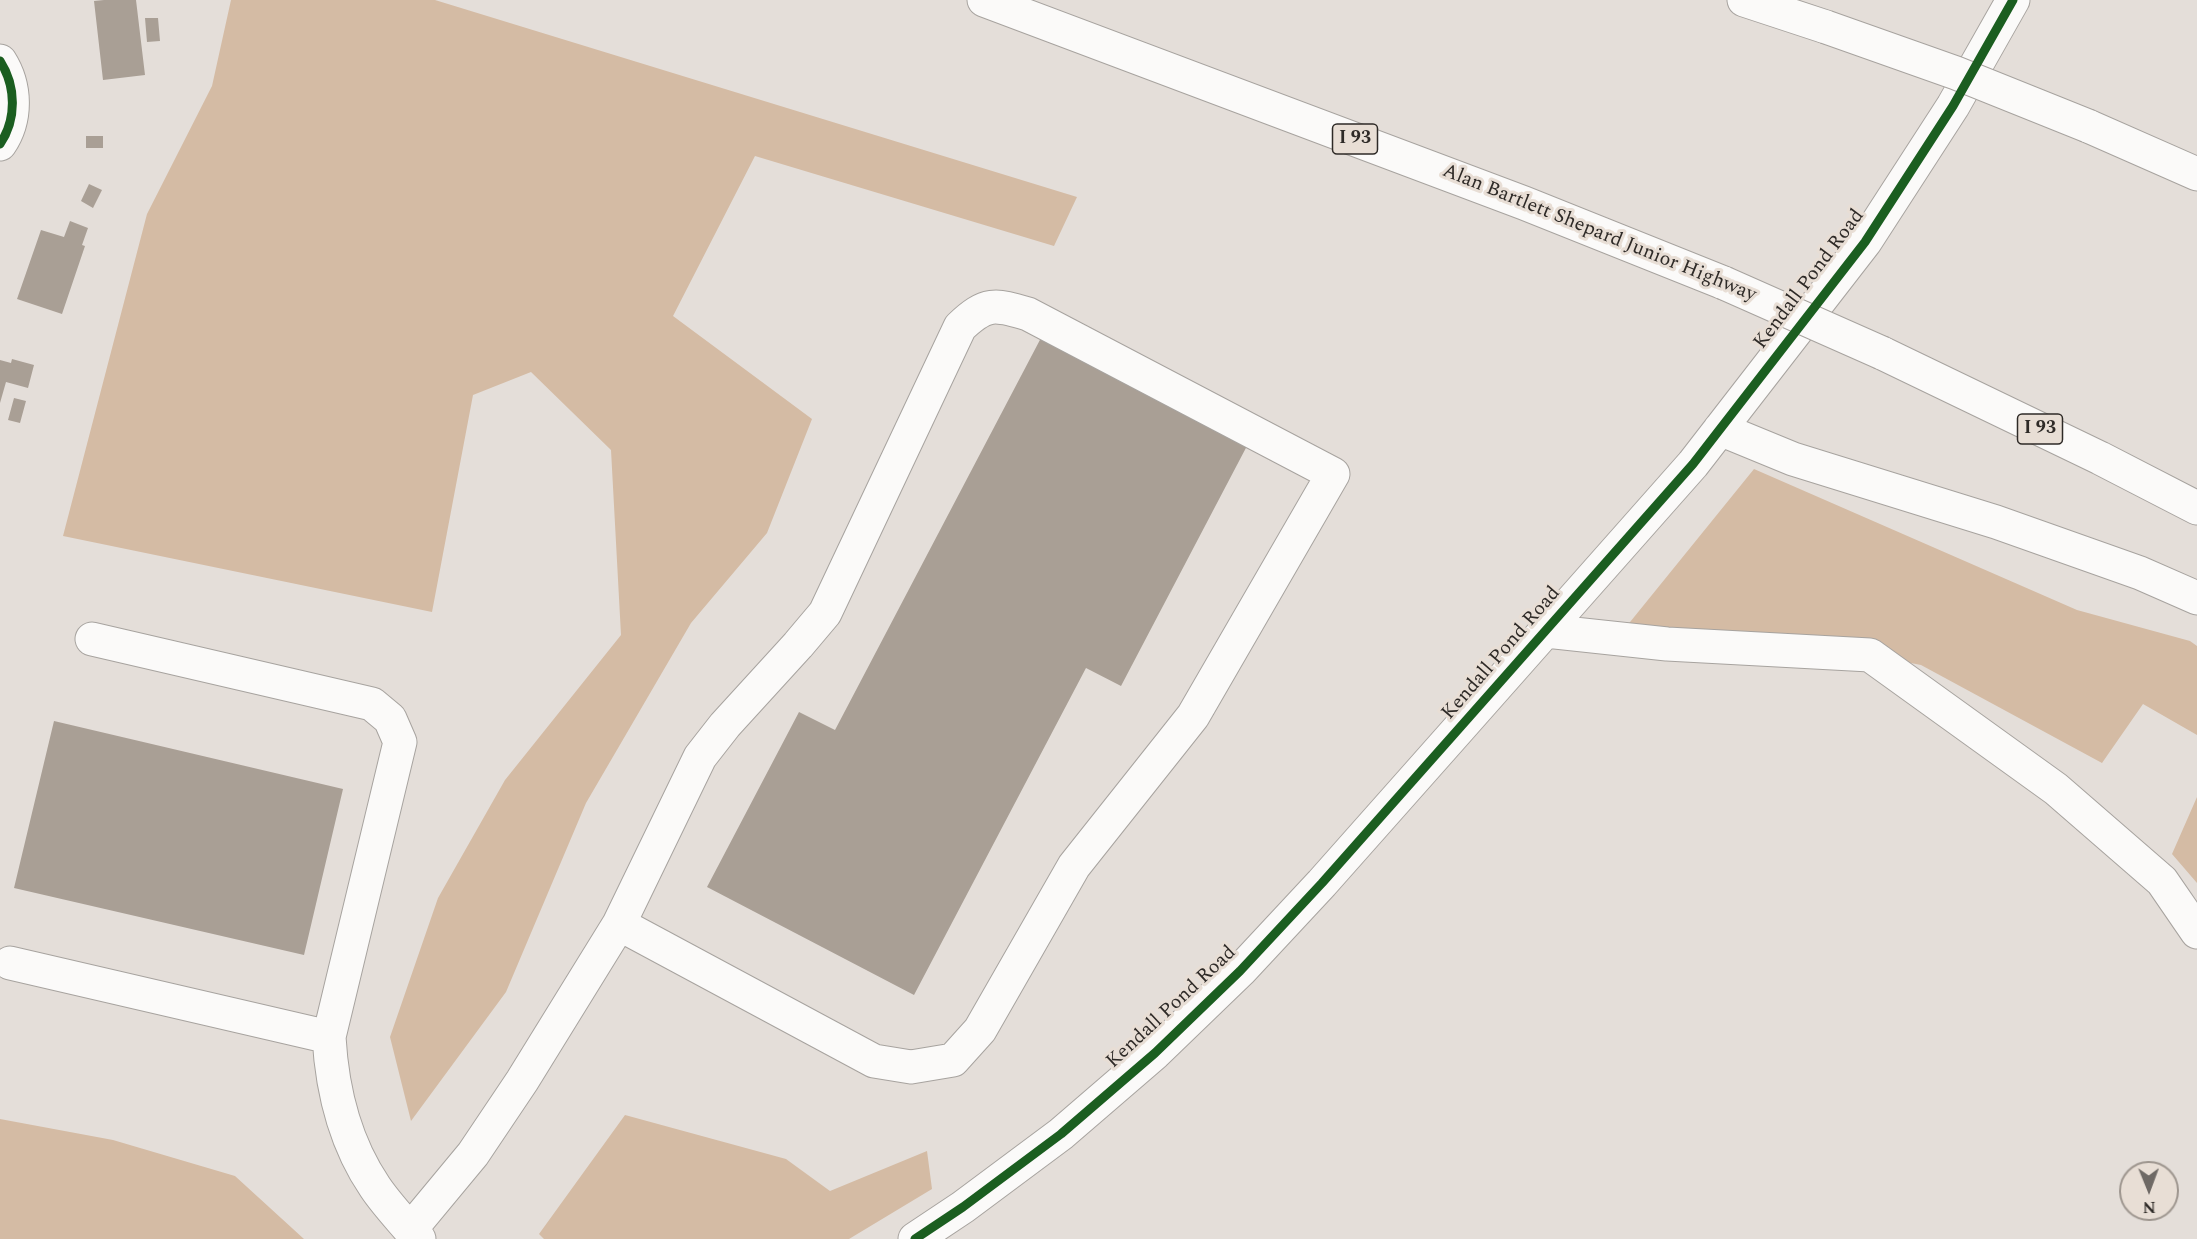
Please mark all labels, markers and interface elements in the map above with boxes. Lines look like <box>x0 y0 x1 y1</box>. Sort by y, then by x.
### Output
road number: I 93 <box>1332 124 1378 154</box>
street label: Alan Bartlett Shepard Junior Highway <box>1439 160 1759 308</box>
street label: Kendall Pond Road <box>1750 205 1870 355</box>
road number: I 93 <box>2018 414 2062 444</box>
street label: Kendall Pond Road <box>1438 582 1566 726</box>
street label: Kendall Pond Road <box>1102 942 1242 1074</box>
north arrow <box>2119 1161 2179 1221</box>
text: N <box>2143 1195 2156 1219</box>

